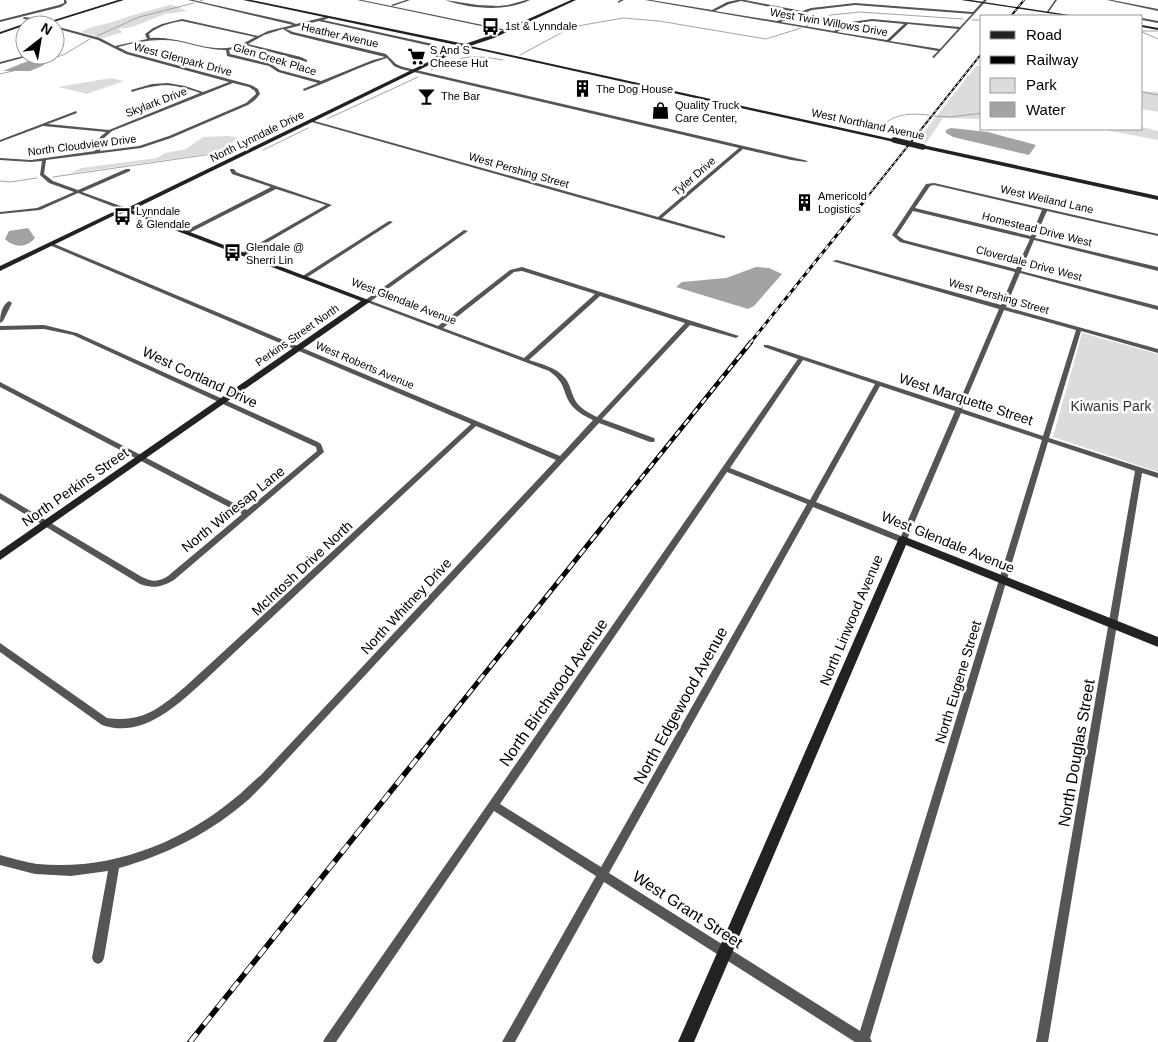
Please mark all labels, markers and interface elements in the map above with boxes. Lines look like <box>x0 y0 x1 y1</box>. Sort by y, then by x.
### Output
street label: West Twin Willows Drive <box>769 6 889 38</box>
north arrow <box>15 15 65 65</box>
legend <box>980 15 1143 130</box>
bus stop icon: 1st & Lynndale <box>481 16 501 36</box>
text: N <box>38 19 55 38</box>
street label: Heather Avenue <box>300 20 380 50</box>
place label: 1st & Lynndale <box>505 20 577 32</box>
text: Road <box>1026 26 1062 43</box>
street label: West Glenpark Drive <box>133 40 233 78</box>
street label: Glen Creek Place <box>232 41 318 77</box>
place label: S And S Cheese Hut <box>430 44 488 69</box>
supermarket icon: S And S Cheese Hut <box>406 46 426 66</box>
text: Railway <box>1026 51 1079 68</box>
text: Park <box>1026 76 1057 93</box>
building icon: The Dog House <box>572 79 592 99</box>
place label: The Dog House <box>596 83 673 95</box>
street label: Skylark Drive <box>124 85 188 119</box>
bar icon: The Bar <box>417 86 437 106</box>
place label: The Bar <box>441 90 480 102</box>
place label: Quality Truck Care Center, <box>675 99 740 124</box>
shop icon: Quality Truck Care Center, <box>651 101 671 121</box>
text: Water <box>1026 101 1065 118</box>
street label: West Northland Avenue <box>810 106 926 142</box>
street label: North Lynndale Drive <box>208 108 306 164</box>
street label: North Cloudview Drive <box>27 132 137 158</box>
street label: West Pershing Street <box>467 150 571 190</box>
street label: Tyler Drive <box>670 154 718 198</box>
street label: West Weiland Lane <box>999 182 1095 216</box>
place label: Americold Logistics <box>818 190 867 215</box>
building icon: Americold Logistics <box>794 192 814 212</box>
place label: Lynndale & Glendale <box>136 205 190 230</box>
bus stop icon: Lynndale & Glendale <box>112 207 132 227</box>
street label: Homestead Drive West <box>981 210 1093 248</box>
place label: Glendale @ Sherri Lin <box>246 241 304 266</box>
bus stop icon: Glendale @ Sherri Lin <box>222 243 242 263</box>
street label: Cloverdale Drive West <box>975 243 1083 283</box>
street label: West Glendale Avenue <box>350 275 458 327</box>
street label: West Pershing Street <box>947 276 1051 316</box>
street label: Perkins Street North <box>253 302 341 368</box>
street label: West Roberts Avenue <box>314 339 416 391</box>
street label: West Cortland Drive <box>140 343 260 411</box>
street label: West Marquette Street <box>897 370 1035 428</box>
park label: Kiwanis Park <box>1071 398 1152 414</box>
street label: North Perkins Street <box>19 444 131 530</box>
street label: North Winesap Lane <box>178 462 288 555</box>
street label: West Glendale Avenue <box>879 508 1017 576</box>
street label: McIntosh Drive North <box>248 517 356 619</box>
street label: North Linwood Avenue <box>816 552 886 688</box>
street label: North Whitney Drive <box>357 555 455 657</box>
street label: North Birchwood Avenue <box>496 615 611 769</box>
street label: North Eugene Street <box>932 619 984 745</box>
street label: North Edgewood Avenue <box>630 624 731 787</box>
street label: North Douglas Street <box>1055 677 1098 828</box>
street label: West Grant Street <box>630 868 746 952</box>

